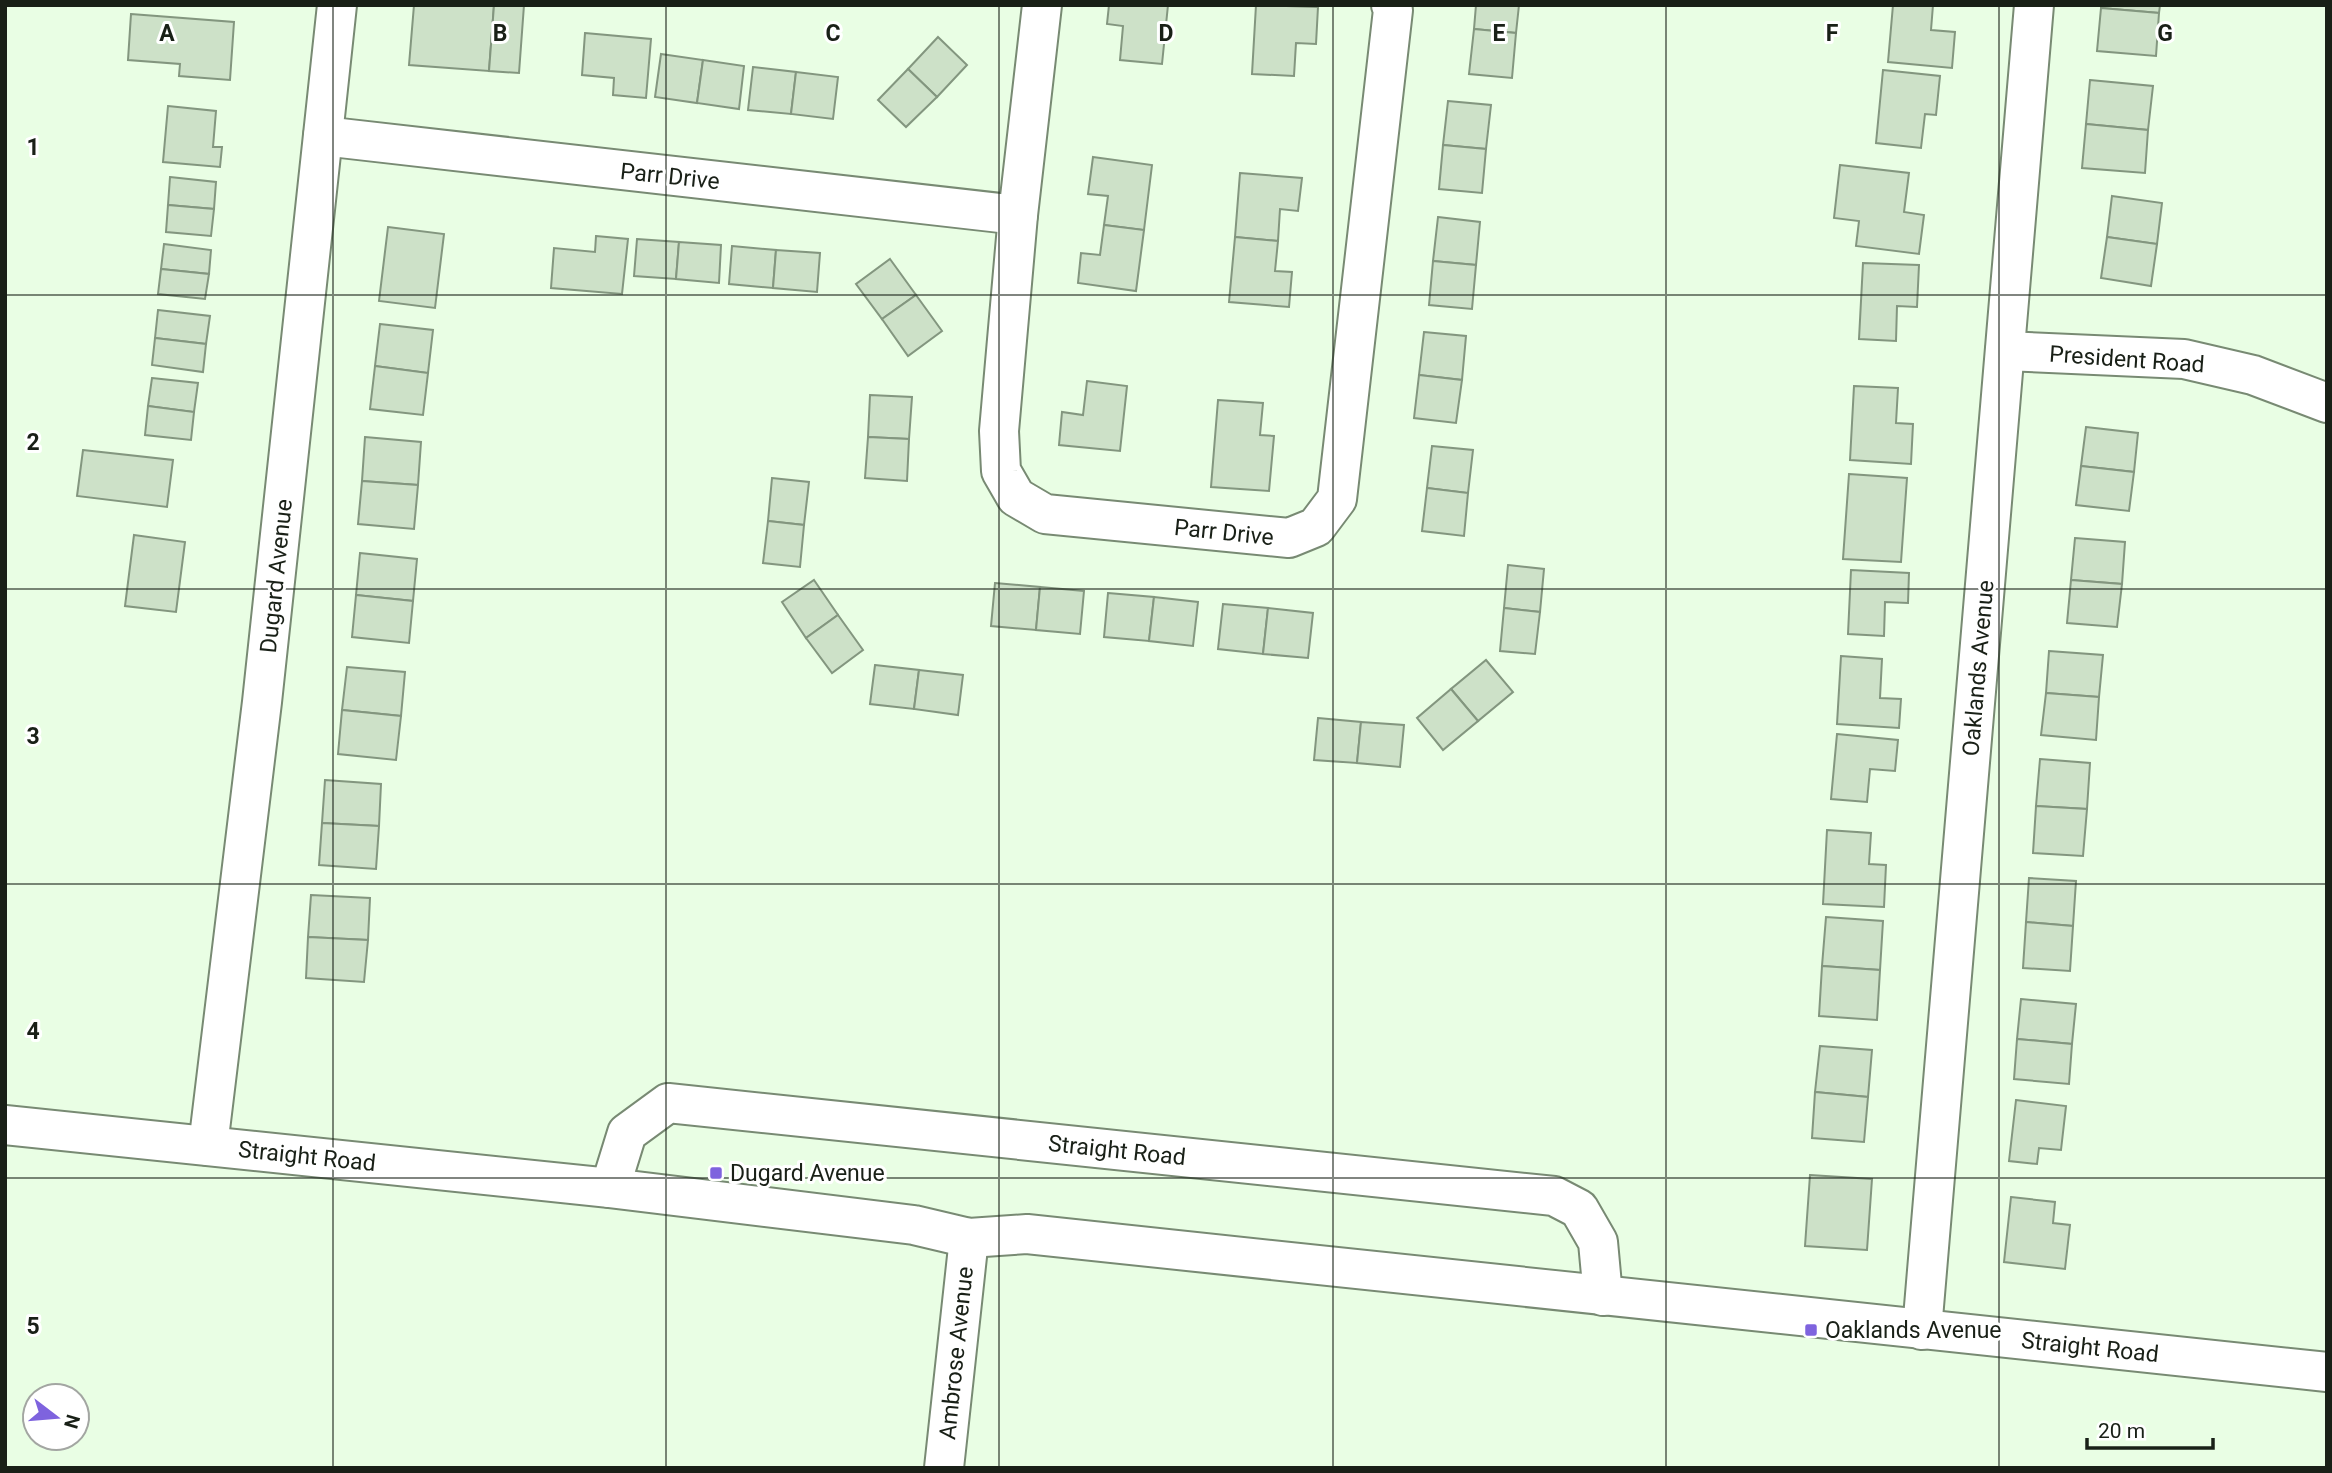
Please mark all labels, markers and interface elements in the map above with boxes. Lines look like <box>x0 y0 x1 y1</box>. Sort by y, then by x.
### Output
text: A <box>159 20 175 47</box>
text: B <box>493 20 507 47</box>
text: C <box>825 20 841 47</box>
text: D <box>1159 20 1173 47</box>
text: E <box>1493 20 1506 47</box>
text: F <box>1826 20 1839 47</box>
text: G <box>2157 20 2173 47</box>
text: 1 <box>26 134 40 161</box>
street label: Parr Drive <box>619 158 721 195</box>
street label: President Road <box>2048 341 2206 378</box>
text: 2 <box>26 429 40 456</box>
street label: Dugard Avenue <box>255 498 298 654</box>
street label: Parr Drive <box>1173 514 1275 551</box>
street label: Oaklands Avenue <box>1957 579 2000 757</box>
text: 3 <box>26 723 40 750</box>
text: 4 <box>26 1018 40 1045</box>
street label: Straight Road <box>1047 1130 1187 1171</box>
street label: Straight Road <box>237 1136 377 1177</box>
place label: Dugard Avenue <box>730 1160 885 1187</box>
marker: Dugard Avenue <box>708 1165 724 1181</box>
street label: Ambrose Avenue <box>934 1265 979 1441</box>
text: 5 <box>26 1313 40 1340</box>
place label: Oaklands Avenue <box>1825 1317 2002 1344</box>
marker: Oaklands Avenue <box>1803 1322 1819 1338</box>
street label: Straight Road <box>2020 1327 2160 1368</box>
north arrow <box>21 1382 91 1452</box>
scale bar <box>2087 1406 2213 1450</box>
text: N <box>59 1412 85 1431</box>
text: 20 m <box>2098 1419 2145 1443</box>

